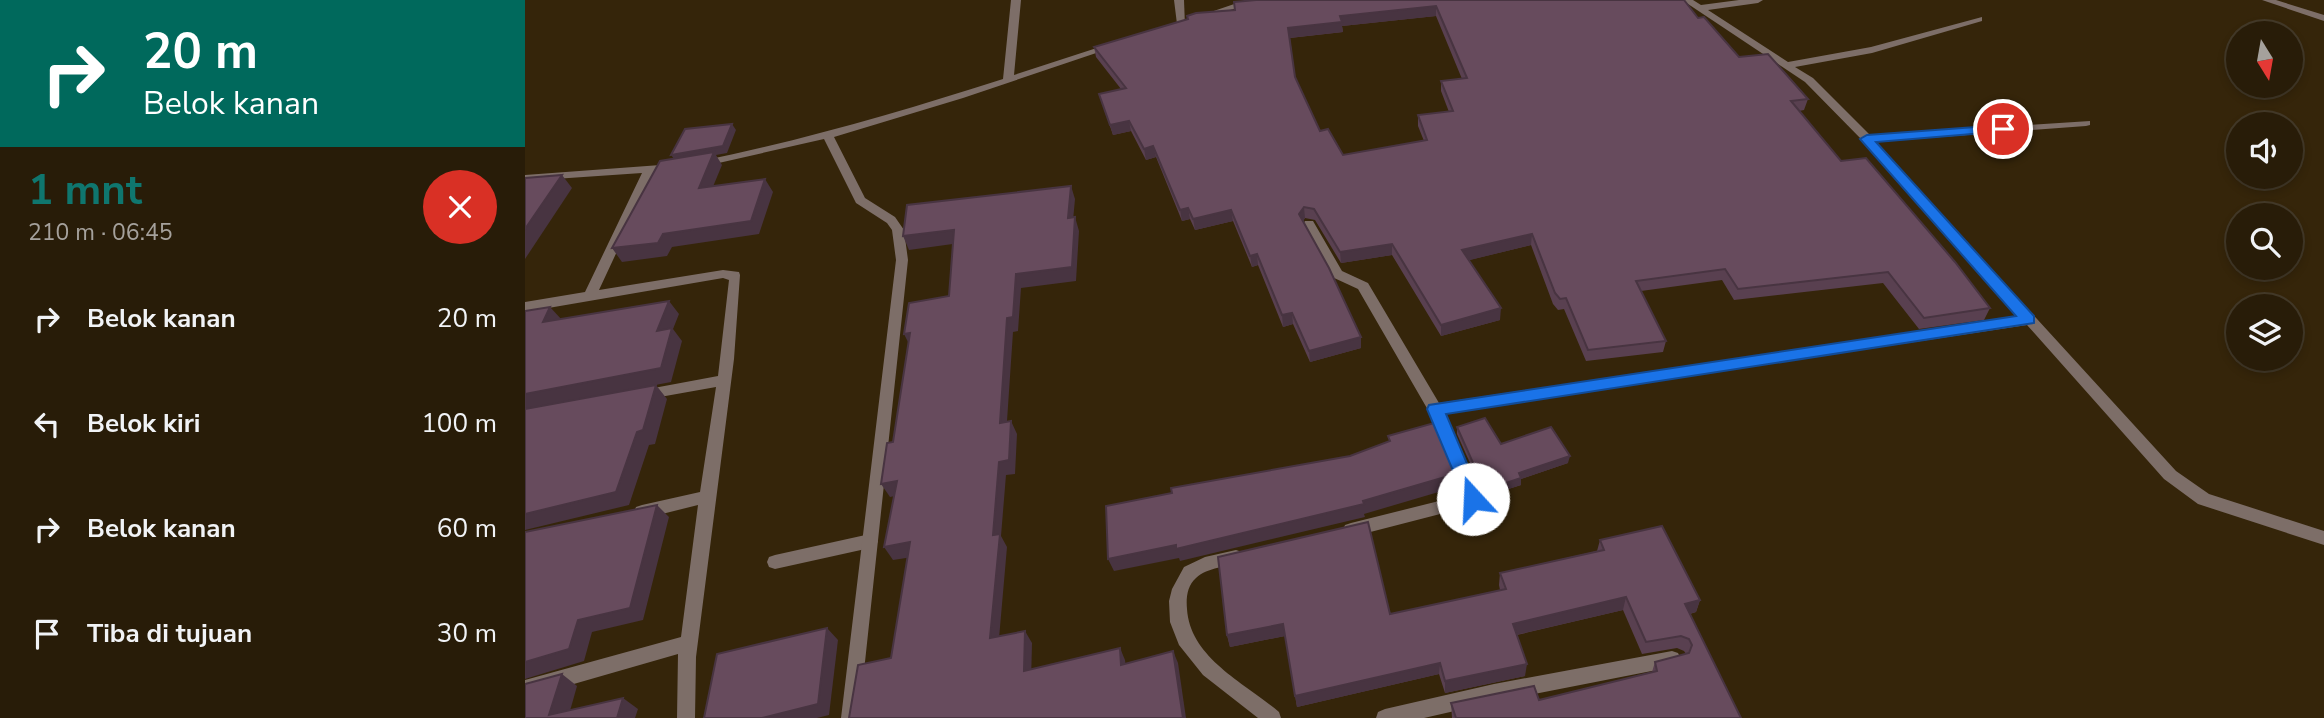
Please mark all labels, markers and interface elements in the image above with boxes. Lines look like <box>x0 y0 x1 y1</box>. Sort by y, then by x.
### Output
text: 20 m <box>143 18 258 85</box>
north arrow <box>2226 21 2303 98</box>
map controls <box>2226 21 2303 371</box>
icon: right <box>28 28 119 119</box>
text: Belok kanan <box>143 82 319 125</box>
pin <box>1973 99 2033 159</box>
icon: arrive <box>1984 110 2022 148</box>
button: sound <box>2226 112 2303 189</box>
text: 1 mnt <box>28 162 142 219</box>
button: close <box>423 170 497 244</box>
button: search <box>2226 203 2303 280</box>
text: 210 m · 06:45 <box>28 217 173 248</box>
button: layers <box>2226 294 2303 371</box>
icon: right <box>28 300 66 338</box>
text: Belok kanan <box>87 301 236 336</box>
text: 20 m <box>437 301 497 336</box>
icon: left <box>28 405 66 443</box>
text: Belok kiri <box>87 406 200 441</box>
text: 100 m <box>421 406 497 441</box>
position arrow <box>1436 462 1510 536</box>
icon: right <box>28 510 66 548</box>
text: Belok kanan <box>87 511 236 546</box>
text: 60 m <box>437 511 497 546</box>
icon: arrive <box>28 615 66 653</box>
text: Tiba di tujuan <box>87 616 252 651</box>
text: 30 m <box>437 616 497 651</box>

